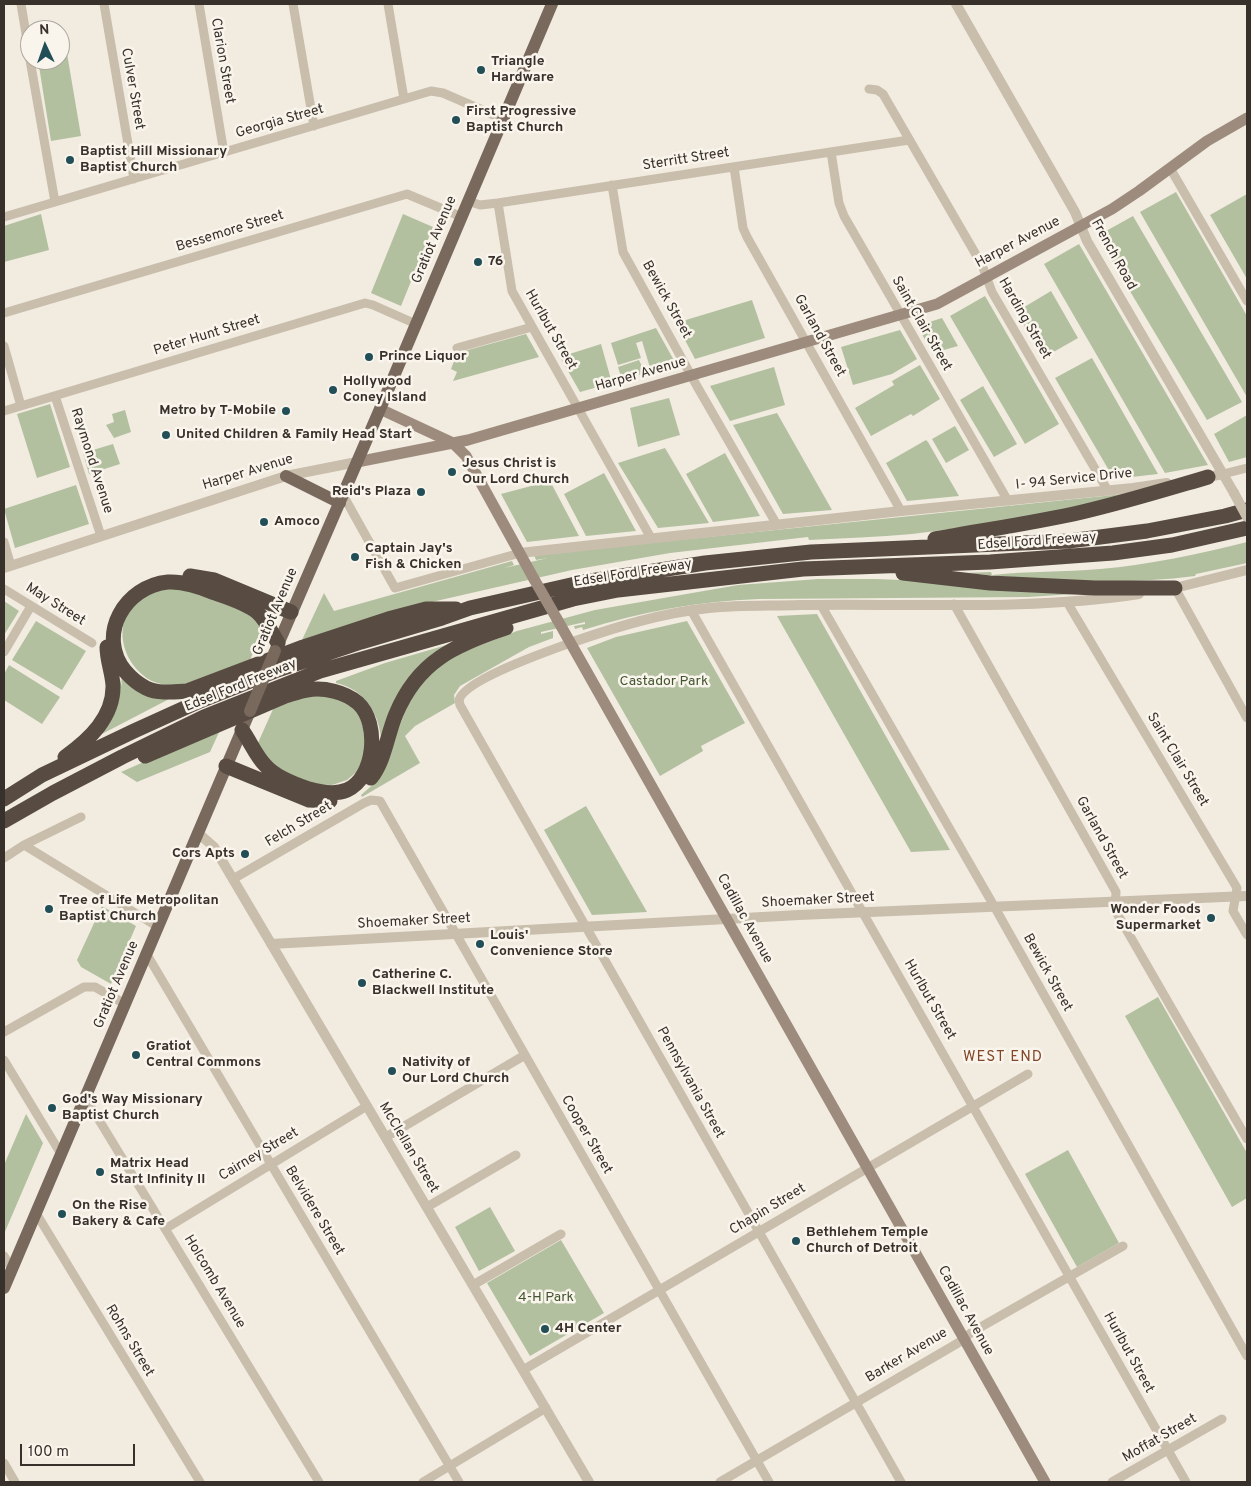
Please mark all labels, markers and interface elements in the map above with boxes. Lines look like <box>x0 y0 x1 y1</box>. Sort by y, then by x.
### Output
street label: Clarion Street <box>206 17 238 105</box>
north arrow <box>20 20 70 70</box>
text: N <box>39 22 50 39</box>
street label: Culver Street <box>117 47 147 131</box>
place label: Triangle Hardware <box>491 54 554 86</box>
marker: Triangle Hardware <box>475 64 487 76</box>
street label: Georgia Street <box>234 101 326 143</box>
place label: First Progressive Baptist Church <box>466 104 576 136</box>
marker: First Progressive Baptist Church <box>450 114 462 126</box>
place label: Baptist Hill Missionary Baptist Church <box>80 144 227 176</box>
street label: Sterritt Street <box>641 145 731 175</box>
marker: Baptist Hill Missionary Baptist Church <box>64 154 76 166</box>
street label: Gratiot Avenue <box>409 194 461 286</box>
street label: Bessemore Street <box>174 208 286 256</box>
street label: Harper Avenue <box>973 214 1063 272</box>
street label: French Road <box>1087 217 1139 293</box>
place label: 76 <box>488 254 503 270</box>
marker: 76 <box>472 256 484 268</box>
street label: Bewick Street <box>638 258 694 342</box>
street label: Saint Clair Street <box>887 274 955 374</box>
street label: Harding Street <box>994 275 1054 363</box>
street label: Hurlbut Street <box>520 287 580 373</box>
street label: Garland Street <box>789 292 849 380</box>
street label: Peter Hunt Street <box>152 312 262 360</box>
place label: Prince Liquor <box>379 349 467 365</box>
marker: Prince Liquor <box>363 351 375 363</box>
street label: Harper Avenue <box>594 354 688 396</box>
place label: Hollywood Coney Island <box>343 374 426 407</box>
marker: Hollywood Coney Island <box>327 384 339 396</box>
place label: Metro by T-Mobile <box>159 403 276 419</box>
marker: Metro by T-Mobile <box>280 405 292 417</box>
street label: Raymond Avenue <box>66 406 116 516</box>
place label: United Children & Family Head Start <box>176 427 412 443</box>
marker: United Children & Family Head Start <box>160 429 172 441</box>
street label: Harper Avenue <box>201 451 295 495</box>
place label: Jesus Christ is Our Lord Church <box>462 456 569 488</box>
marker: Jesus Christ is Our Lord Church <box>446 466 458 478</box>
street label: I- 94 Service Drive <box>1015 466 1133 494</box>
place label: Reid's Plaza <box>332 484 411 500</box>
marker: Reid's Plaza <box>415 486 427 498</box>
place label: Amoco <box>274 514 320 530</box>
marker: Amoco <box>258 516 270 528</box>
street label: Edsel Ford Freeway <box>977 529 1097 555</box>
place label: Captain Jay's Fish & Chicken <box>365 541 462 574</box>
marker: Captain Jay's Fish & Chicken <box>349 551 361 563</box>
street label: Edsel Ford Freeway <box>573 556 693 592</box>
street label: Gratiot Avenue <box>250 566 302 658</box>
street label: May Street <box>22 580 88 630</box>
street label: Edsel Ford Freeway <box>183 656 299 716</box>
park label: Castador Park <box>620 674 708 690</box>
street label: Saint Clair Street <box>1142 710 1212 810</box>
street label: Garland Street <box>1071 794 1131 882</box>
street label: Felch Street <box>263 799 335 851</box>
place label: Cors Apts <box>172 846 235 862</box>
marker: Cors Apts <box>239 848 251 860</box>
street label: Cadillac Avenue <box>712 871 776 967</box>
street label: Shoemaker Street <box>761 890 875 912</box>
place label: Tree of Life Metropolitan Baptist Church <box>59 893 219 926</box>
place label: Wonder Foods Supermarket <box>1110 902 1201 934</box>
marker: Tree of Life Metropolitan Baptist Church <box>43 903 55 915</box>
street label: Shoemaker Street <box>357 911 471 933</box>
marker: Wonder Foods Supermarket <box>1205 912 1217 924</box>
place label: Louis' Convenience Store <box>490 928 613 960</box>
street label: Bewick Street <box>1019 931 1075 1015</box>
marker: Louis' Convenience Store <box>474 938 486 950</box>
street label: Gratiot Avenue <box>91 939 143 1031</box>
street label: Hurlbut Street <box>899 957 959 1043</box>
place label: Catherine C. Blackwell Institute <box>372 967 494 1000</box>
marker: Catherine C. Blackwell Institute <box>356 977 368 989</box>
street label: Pennsylvania Street <box>652 1024 728 1142</box>
place label: Gratiot Central Commons <box>146 1039 261 1072</box>
marker: Gratiot Central Commons <box>130 1049 142 1061</box>
district label: WEST END <box>962 1049 1044 1067</box>
place label: Nativity of Our Lord Church <box>402 1055 509 1088</box>
marker: Nativity of Our Lord Church <box>386 1065 398 1077</box>
place label: God's Way Missionary Baptist Church <box>62 1092 203 1124</box>
street label: Cooper Street <box>557 1093 615 1177</box>
street label: McClellan Street <box>374 1100 442 1196</box>
marker: God's Way Missionary Baptist Church <box>46 1102 58 1114</box>
street label: Cairney Street <box>216 1125 302 1185</box>
place label: Matrix Head Start Infinity II <box>110 1156 205 1188</box>
street label: Belvidere Street <box>281 1163 347 1259</box>
marker: Matrix Head Start Infinity II <box>94 1166 106 1178</box>
street label: Chapin Street <box>727 1181 809 1239</box>
place label: On the Rise Bakery & Cafe <box>72 1198 165 1230</box>
marker: On the Rise Bakery & Cafe <box>56 1208 68 1220</box>
place label: Bethlehem Temple Church of Detroit <box>806 1225 928 1258</box>
street label: Holcomb Avenue <box>180 1232 248 1332</box>
marker: Bethlehem Temple Church of Detroit <box>790 1235 802 1247</box>
street label: Cadillac Avenue <box>933 1263 997 1359</box>
park label: 4-H Park <box>518 1290 574 1306</box>
street label: Rohns Street <box>101 1302 157 1380</box>
street label: Hurlbut Street <box>1099 1310 1157 1396</box>
place label: 4H Center <box>555 1321 622 1337</box>
marker: 4H Center <box>539 1323 551 1335</box>
street label: Barker Avenue <box>863 1325 951 1387</box>
street label: Moffat Street <box>1120 1411 1200 1467</box>
scale bar <box>22 1434 138 1466</box>
text: 100 m <box>28 1443 69 1462</box>

